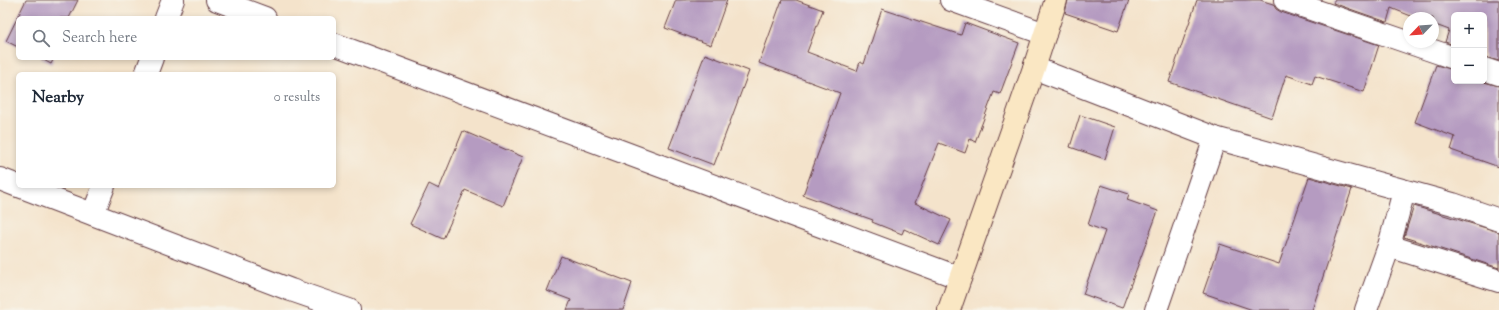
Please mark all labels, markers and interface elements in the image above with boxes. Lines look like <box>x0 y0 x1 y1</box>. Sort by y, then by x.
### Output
north arrow <box>1403 12 1439 48</box>
map controls <box>1451 12 1487 84</box>
button: + <box>1451 12 1487 48</box>
search box <box>16 16 336 60</box>
icon: search <box>30 27 52 49</box>
text: Search here <box>62 28 137 49</box>
button: − <box>1451 48 1487 84</box>
text: Nearby <box>32 86 84 110</box>
text: 0 results <box>274 89 320 107</box>

